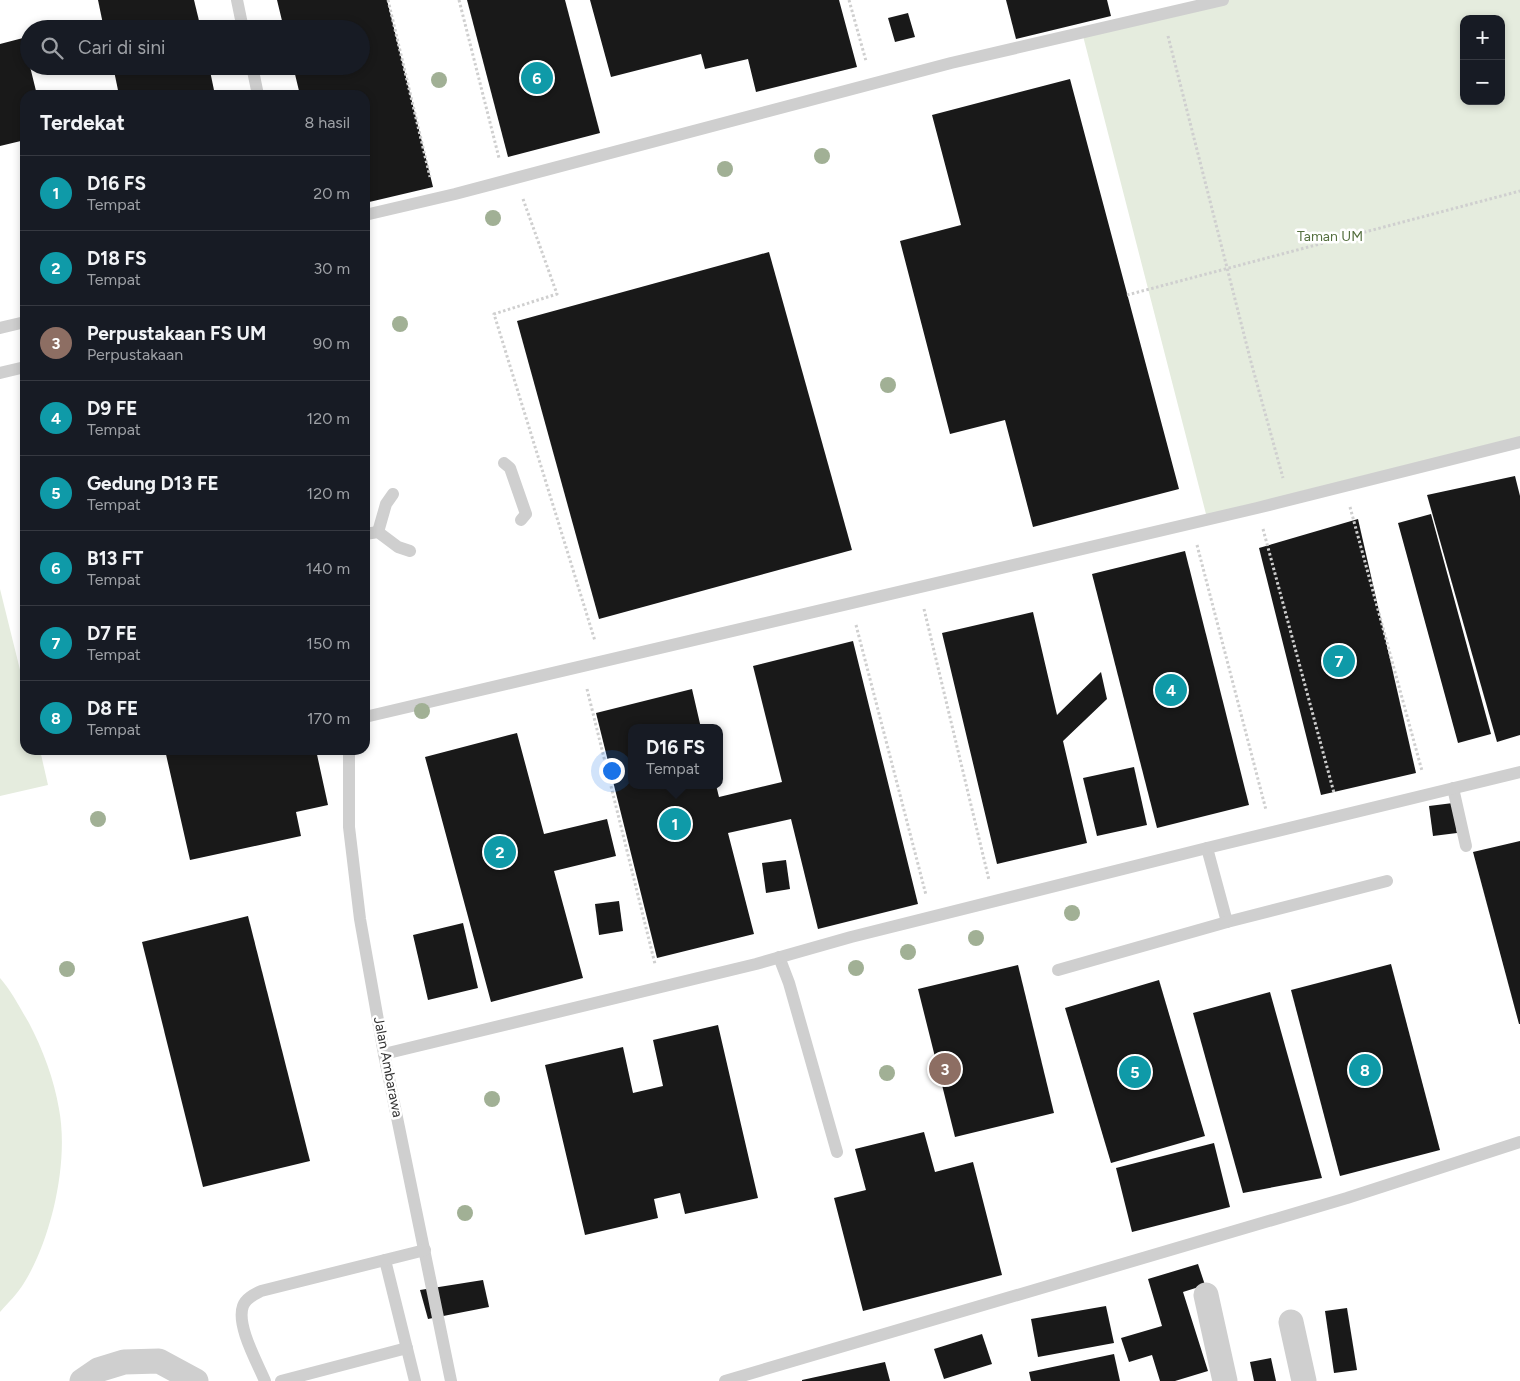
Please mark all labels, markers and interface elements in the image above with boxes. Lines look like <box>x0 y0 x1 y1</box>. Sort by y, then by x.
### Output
map controls <box>1460 15 1505 105</box>
button: + <box>1460 15 1505 60</box>
search box <box>20 20 370 75</box>
icon: search <box>38 34 66 62</box>
text: Cari di sini <box>78 36 165 59</box>
pin: 6 <box>521 59 553 97</box>
button: − <box>1460 60 1505 105</box>
text: Terdekat <box>40 110 125 135</box>
text: 8 hasil <box>304 113 350 132</box>
text: D16 FS <box>87 172 146 195</box>
text: 1 <box>53 184 59 203</box>
text: 20 m <box>313 184 350 203</box>
text: Tempat <box>87 195 141 214</box>
park label: Taman UM <box>1297 228 1363 245</box>
text: D18 FS <box>87 247 147 270</box>
text: 2 <box>51 259 61 278</box>
text: 30 m <box>313 259 350 278</box>
text: Tempat <box>87 270 141 289</box>
text: Perpustakaan FS UM <box>87 322 266 345</box>
text: 3 <box>52 334 60 353</box>
text: 90 m <box>313 334 350 353</box>
text: Perpustakaan <box>87 345 183 364</box>
text: D9 FE <box>87 397 138 420</box>
text: 4 <box>51 409 61 428</box>
text: 120 m <box>307 409 350 428</box>
text: Tempat <box>87 420 141 439</box>
text: Gedung D13 FE <box>87 472 219 495</box>
text: 5 <box>51 484 61 503</box>
text: 120 m <box>307 484 350 503</box>
text: Tempat <box>87 495 141 514</box>
text: B13 FT <box>87 547 143 570</box>
text: 6 <box>51 559 61 578</box>
text: 140 m <box>306 559 350 578</box>
text: Tempat <box>87 570 141 589</box>
text: D7 FE <box>87 622 137 645</box>
text: 7 <box>52 634 60 653</box>
text: 150 m <box>306 634 350 653</box>
pin: 7 <box>1323 642 1355 680</box>
text: Tempat <box>87 645 141 664</box>
pin: 4 <box>1155 671 1187 709</box>
text: D8 FE <box>87 697 138 720</box>
text: 8 <box>51 709 61 728</box>
text: 170 m <box>307 709 350 728</box>
text: Tempat <box>87 720 141 739</box>
popup <box>628 724 723 789</box>
text: D16 FS <box>646 736 705 759</box>
your location <box>599 758 625 784</box>
text: Tempat <box>646 759 700 778</box>
pin: 1 <box>659 805 691 843</box>
pin: 2 <box>484 833 516 871</box>
street label: Jalan Ambarawa <box>370 1015 406 1119</box>
pin: 3 <box>929 1050 961 1088</box>
pin: 8 <box>1349 1051 1381 1089</box>
pin: 5 <box>1119 1053 1151 1091</box>

